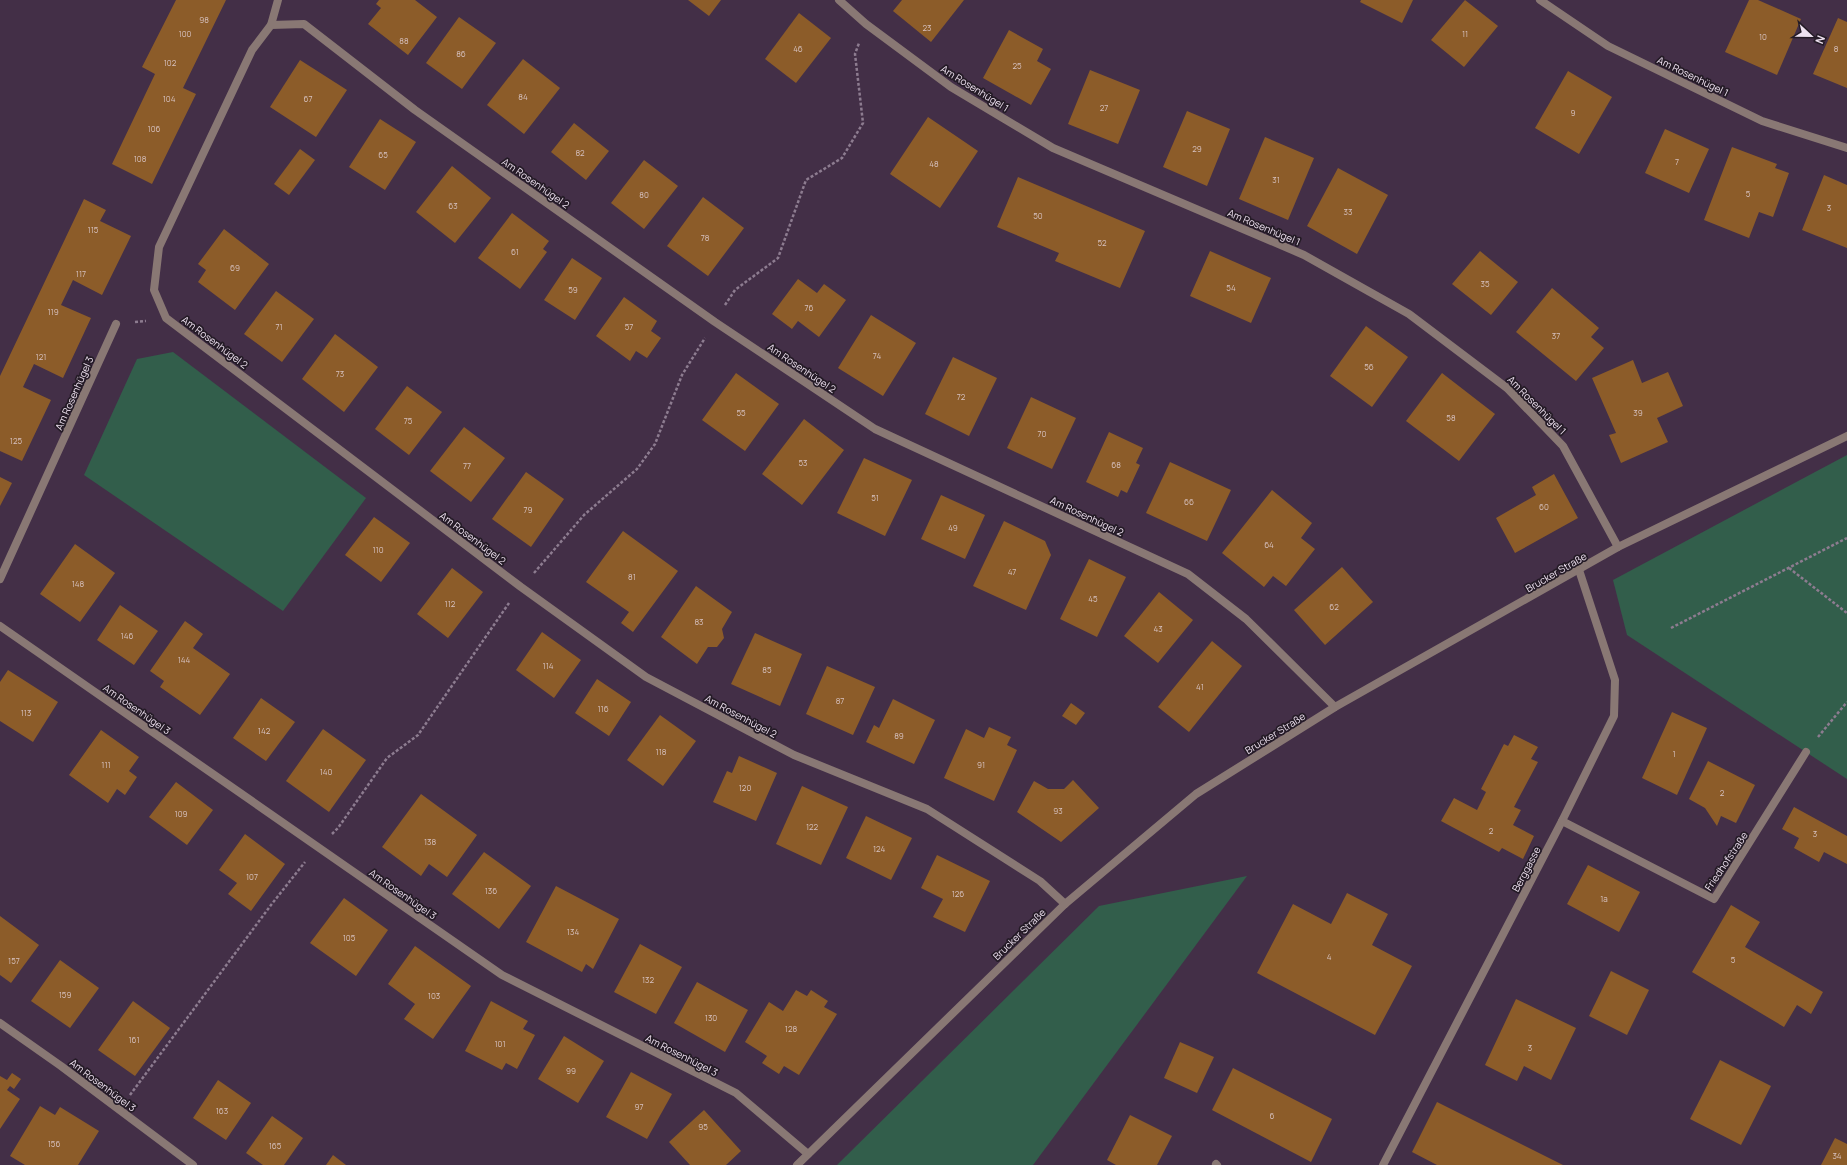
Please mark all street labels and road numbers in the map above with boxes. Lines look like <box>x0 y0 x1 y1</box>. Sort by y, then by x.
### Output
street label: Am Rosenhügel 1 <box>1655 53 1731 99</box>
street label: Am Rosenhügel 1 <box>938 61 1012 115</box>
street label: Am Rosenhügel 2 <box>499 154 573 212</box>
street label: Am Rosenhügel 1 <box>1225 205 1303 249</box>
street label: Am Rosenhügel 2 <box>179 312 251 372</box>
street label: Am Rosenhügel 2 <box>765 340 839 396</box>
street label: Am Rosenhügel 3 <box>51 354 97 432</box>
street label: Am Rosenhügel 1 <box>1505 373 1569 437</box>
street label: Am Rosenhügel 2 <box>1048 493 1126 539</box>
street label: Am Rosenhügel 2 <box>437 508 509 568</box>
street label: Brucker Straße <box>1523 549 1589 595</box>
street label: Am Rosenhügel 3 <box>100 680 174 738</box>
street label: Am Rosenhügel 2 <box>703 691 780 741</box>
street label: Brucker Straße <box>1242 709 1308 757</box>
street label: Friedhofstraße <box>1701 829 1751 893</box>
street label: Berggasse <box>1508 844 1544 894</box>
street label: Am Rosenhügel 3 <box>366 865 440 923</box>
street label: Brucker Straße <box>990 905 1049 963</box>
street label: Am Rosenhügel 3 <box>643 1031 721 1079</box>
street label: Am Rosenhügel 3 <box>67 1056 139 1114</box>

